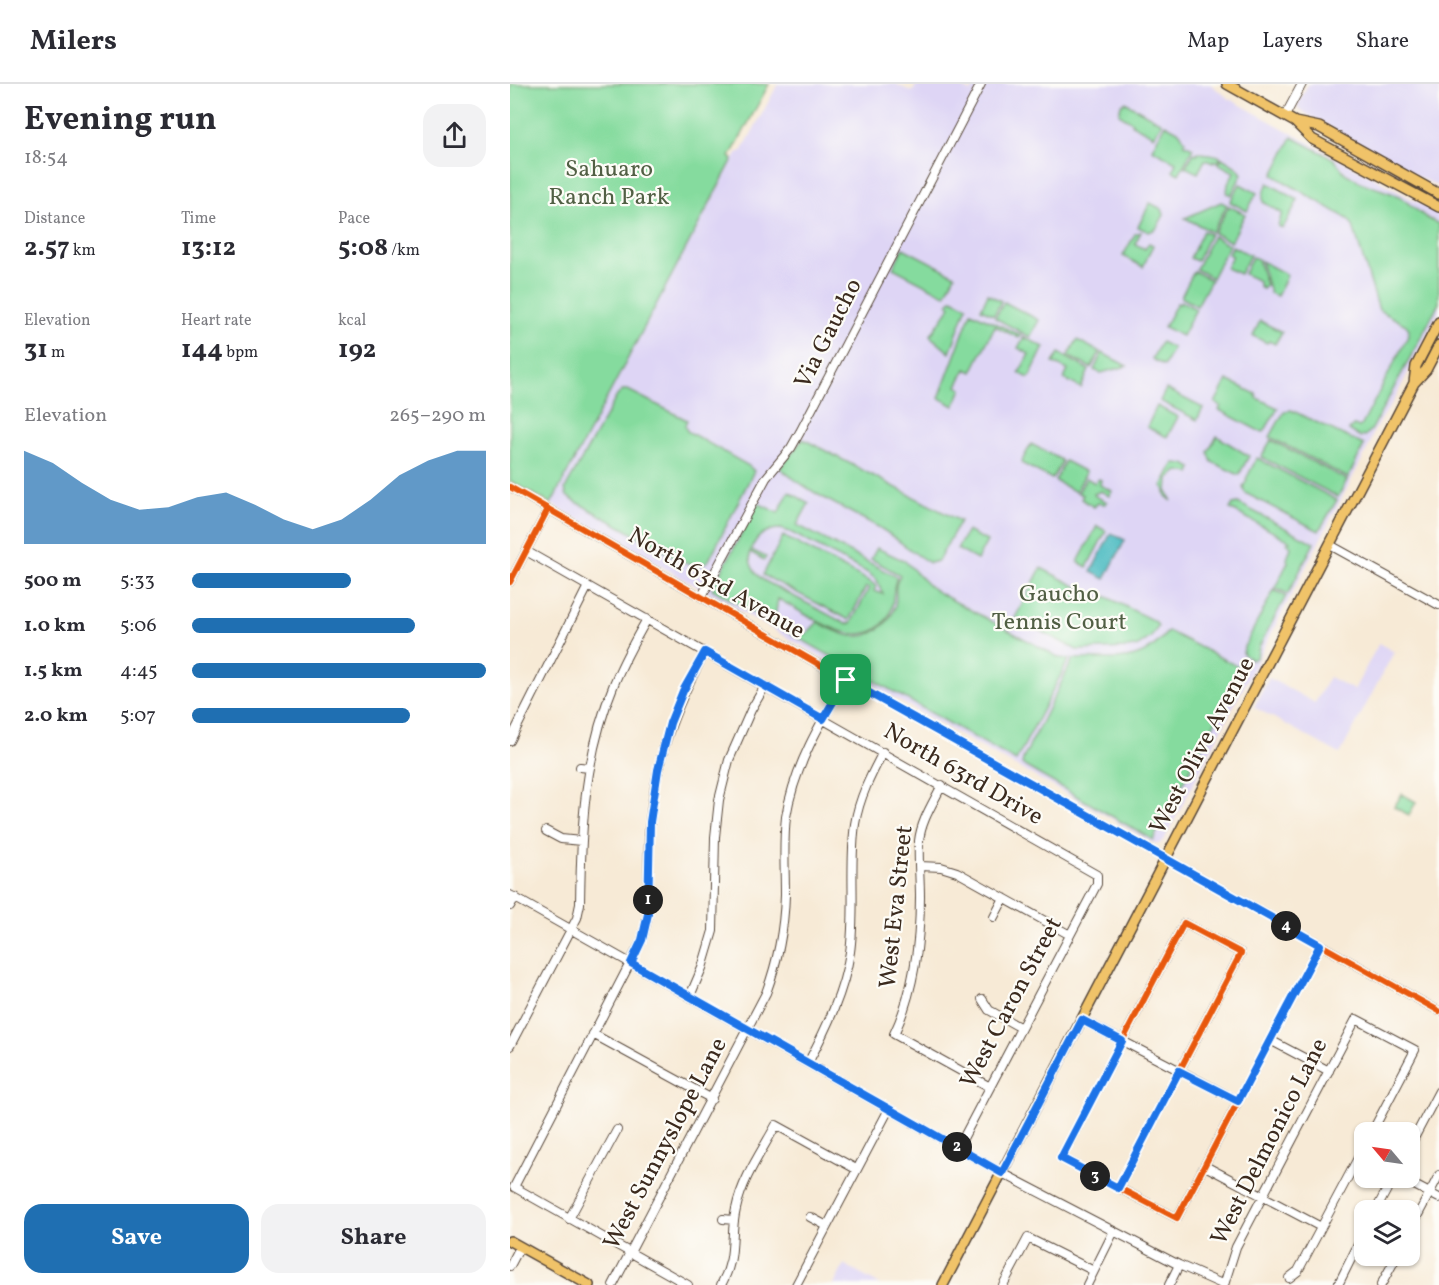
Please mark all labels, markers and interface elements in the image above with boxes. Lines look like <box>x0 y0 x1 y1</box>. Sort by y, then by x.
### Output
text: Milers <box>30 22 117 61</box>
text: Map <box>1187 27 1229 56</box>
text: Layers <box>1262 27 1323 56</box>
text: Share <box>1356 27 1409 56</box>
text: Evening run <box>24 98 217 144</box>
button: share <box>423 104 486 167</box>
text: 18:54 <box>24 144 68 172</box>
park label: Sahuaro Ranch Park <box>549 153 669 215</box>
text: Distance <box>24 208 85 230</box>
text: Time <box>181 208 216 230</box>
text: Pace <box>338 208 370 230</box>
text: 2.57 <box>24 230 70 266</box>
text: 13:12 <box>181 230 236 266</box>
text: 5:08 <box>338 230 388 266</box>
text: km <box>70 240 96 262</box>
text: /km <box>388 240 420 262</box>
street label: Via Gaucho <box>787 273 871 395</box>
text: Elevation <box>24 310 91 332</box>
text: Heart rate <box>181 310 252 332</box>
text: kcal <box>338 310 366 332</box>
text: 31 <box>24 332 48 368</box>
text: 144 <box>181 332 223 368</box>
text: 192 <box>338 332 376 368</box>
text: m <box>48 342 65 364</box>
text: bpm <box>223 342 258 364</box>
text: Elevation <box>24 402 107 430</box>
text: 265–290 m <box>389 402 486 430</box>
street label: North 63rd Avenue <box>621 519 811 649</box>
text: 500 m <box>24 567 82 595</box>
text: 5:33 <box>120 567 155 595</box>
park label: Gaucho Tennis Court <box>991 578 1127 640</box>
text: 1.0 km <box>24 612 86 640</box>
text: 5:06 <box>120 612 157 640</box>
street label: West Olive Avenue <box>1142 651 1264 841</box>
pin <box>820 654 871 705</box>
text: 1.5 km <box>24 657 83 685</box>
text: 4:45 <box>120 657 158 685</box>
icon: arrive <box>829 663 862 696</box>
text: 2.0 km <box>24 702 88 730</box>
text: 5:07 <box>120 702 156 730</box>
street label: North 63rd Drive <box>877 715 1049 835</box>
street label: West Eva Street <box>872 824 922 990</box>
pin: 1 <box>633 885 663 915</box>
text: 1 <box>645 889 651 911</box>
street label: West Caron Street <box>953 911 1071 1095</box>
pin: 4 <box>1271 911 1301 941</box>
text: 4 <box>1281 915 1291 937</box>
street label: West Sunnyslope Lane <box>596 1032 736 1256</box>
street label: West Delmonico Lane <box>1203 1033 1337 1251</box>
north arrow <box>1354 1122 1420 1188</box>
map controls <box>1354 1122 1420 1266</box>
pin: 2 <box>942 1132 972 1162</box>
text: 2 <box>953 1136 961 1158</box>
pin: 3 <box>1080 1161 1110 1191</box>
text: 3 <box>1091 1165 1099 1187</box>
button: layers <box>1354 1200 1420 1266</box>
button: Save <box>24 1204 249 1273</box>
button: Share <box>261 1204 486 1273</box>

